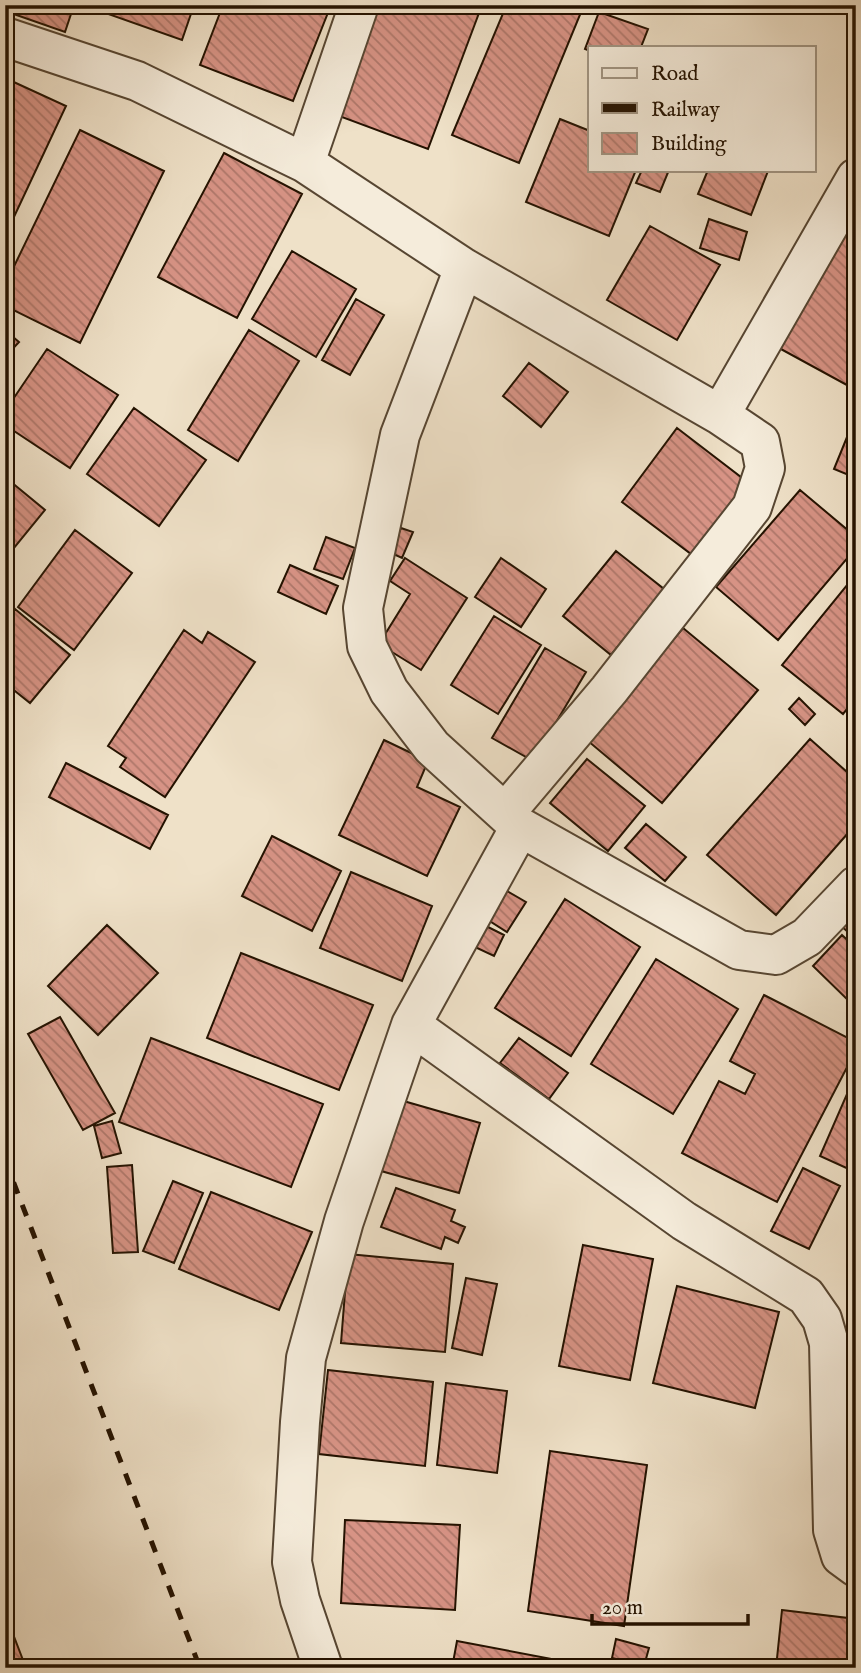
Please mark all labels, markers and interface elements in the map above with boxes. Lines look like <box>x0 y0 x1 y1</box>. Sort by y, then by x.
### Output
legend <box>588 46 816 172</box>
text: Road <box>651 61 699 88</box>
text: Railway <box>651 97 721 124</box>
text: Building <box>651 131 727 158</box>
scale bar <box>592 1582 747 1626</box>
text: 20 m <box>602 1595 643 1622</box>

